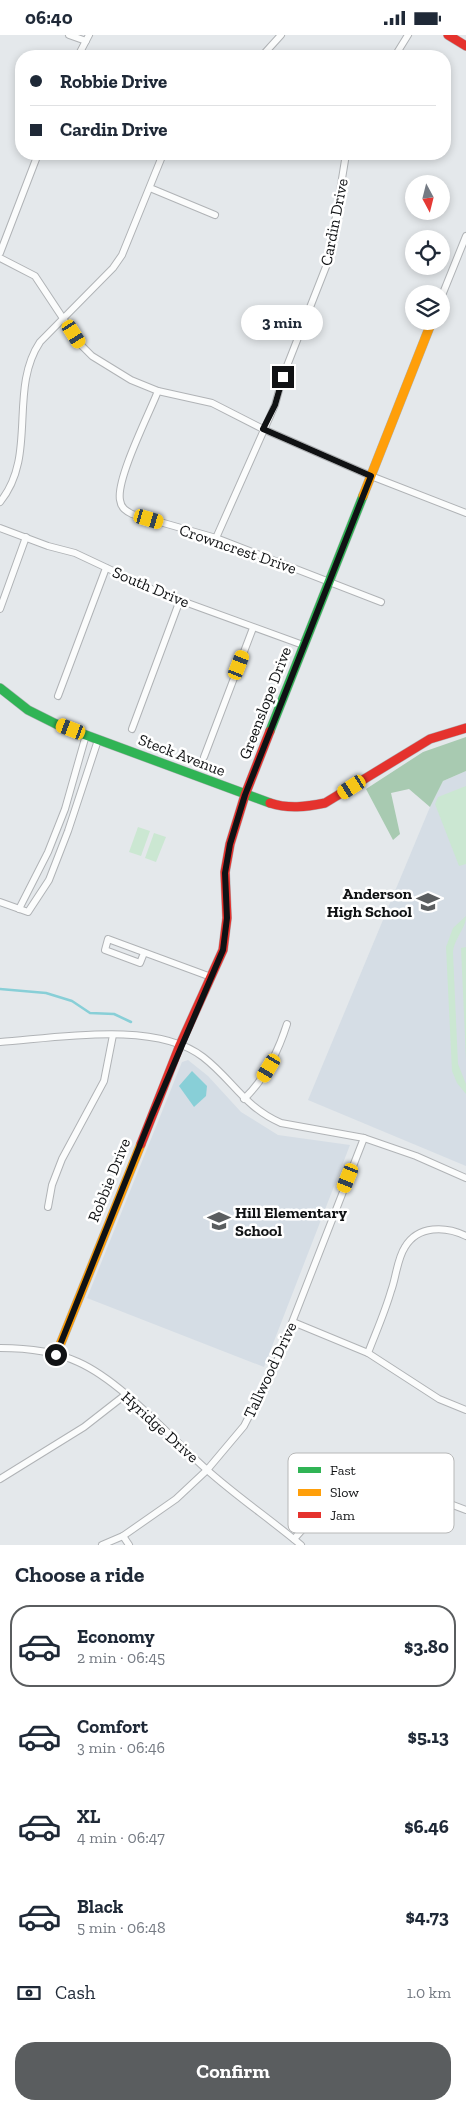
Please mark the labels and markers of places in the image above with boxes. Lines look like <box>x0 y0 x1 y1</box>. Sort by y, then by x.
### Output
place label: Anderson High School <box>327 884 413 921</box>
school or university icon: Anderson High School <box>415 889 441 915</box>
place label: Hill Elementary School <box>235 1203 347 1240</box>
school or university icon: Hill Elementary School <box>206 1208 232 1234</box>

